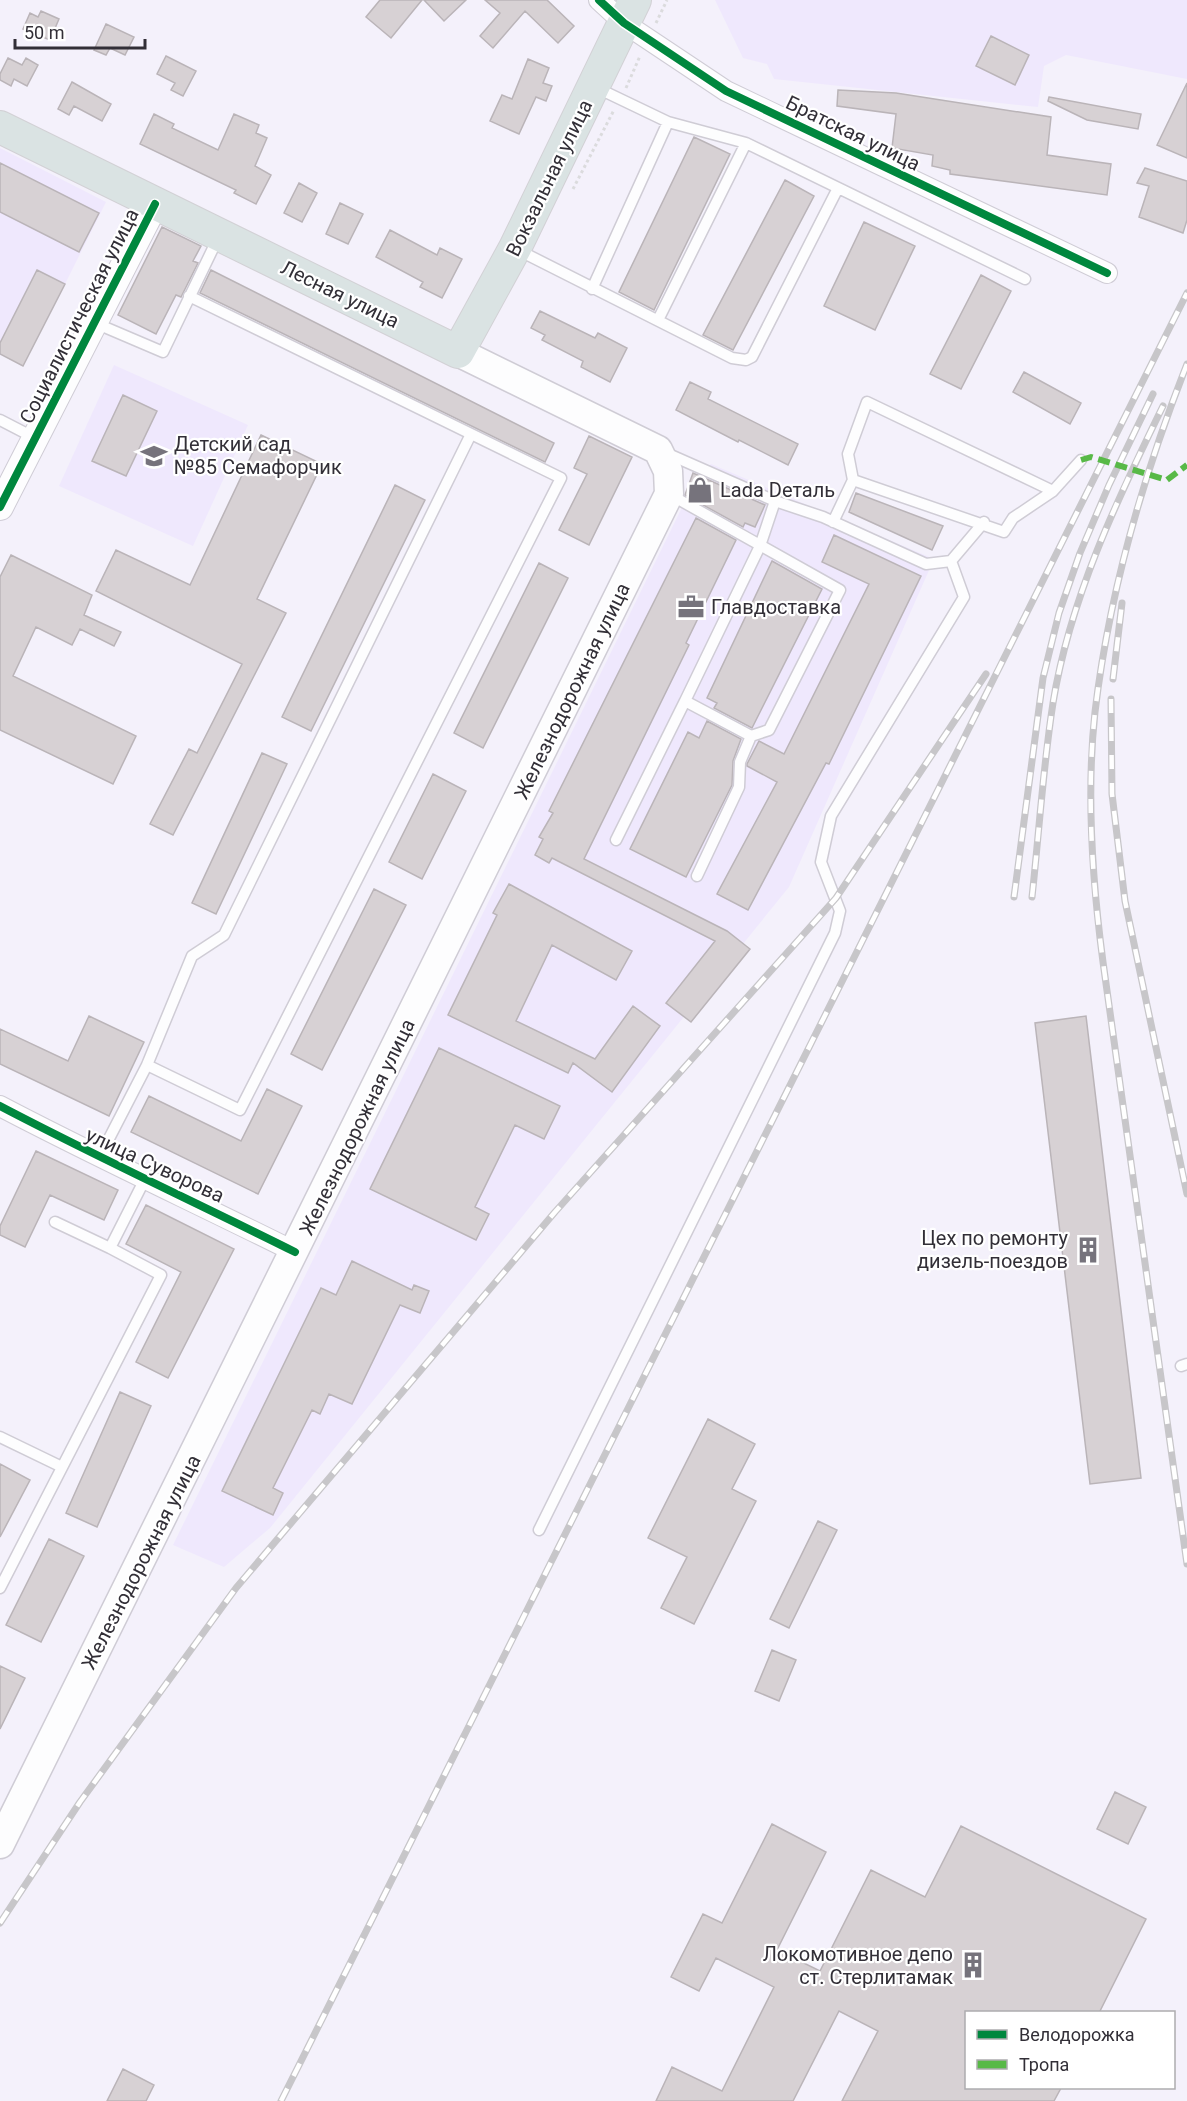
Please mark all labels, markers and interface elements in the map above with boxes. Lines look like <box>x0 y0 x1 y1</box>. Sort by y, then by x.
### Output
scale bar <box>15 12 146 50</box>
text: 50 m <box>24 22 64 43</box>
street label: Братская улица <box>782 90 924 176</box>
street label: Вокзальная улица <box>501 96 597 260</box>
street label: Социалистическая улица <box>14 205 144 427</box>
street label: Лесная улица <box>277 255 403 333</box>
place label: Детский сад №85 Семафорчик <box>174 432 342 479</box>
school or university icon: Детский сад №85 Семафорчик <box>139 441 169 471</box>
shop icon: Lada Dеталь <box>685 475 715 505</box>
place label: Lada Dеталь <box>720 478 835 502</box>
street label: Железнодорожная улица <box>509 579 635 803</box>
office icon: Главдоставка <box>676 592 706 622</box>
place label: Главдоставка <box>711 595 841 619</box>
street label: Железнодорожная улица <box>294 1015 420 1239</box>
street label: улица Суворова <box>82 1122 228 1208</box>
place label: Цех по ремонту дизель-поездов <box>917 1226 1069 1273</box>
building icon: Цех по ремонту дизель-поездов <box>1073 1235 1103 1265</box>
street label: Железнодорожная улица <box>76 1451 206 1673</box>
place label: Локомотивное депо ст. Стерлитамак <box>763 1942 953 1989</box>
building icon: Локомотивное депо ст. Стерлитамак <box>958 1950 988 1980</box>
legend <box>965 2011 1175 2089</box>
text: Велодорожка <box>1019 2024 1134 2045</box>
text: Тропа <box>1019 2054 1069 2075</box>

